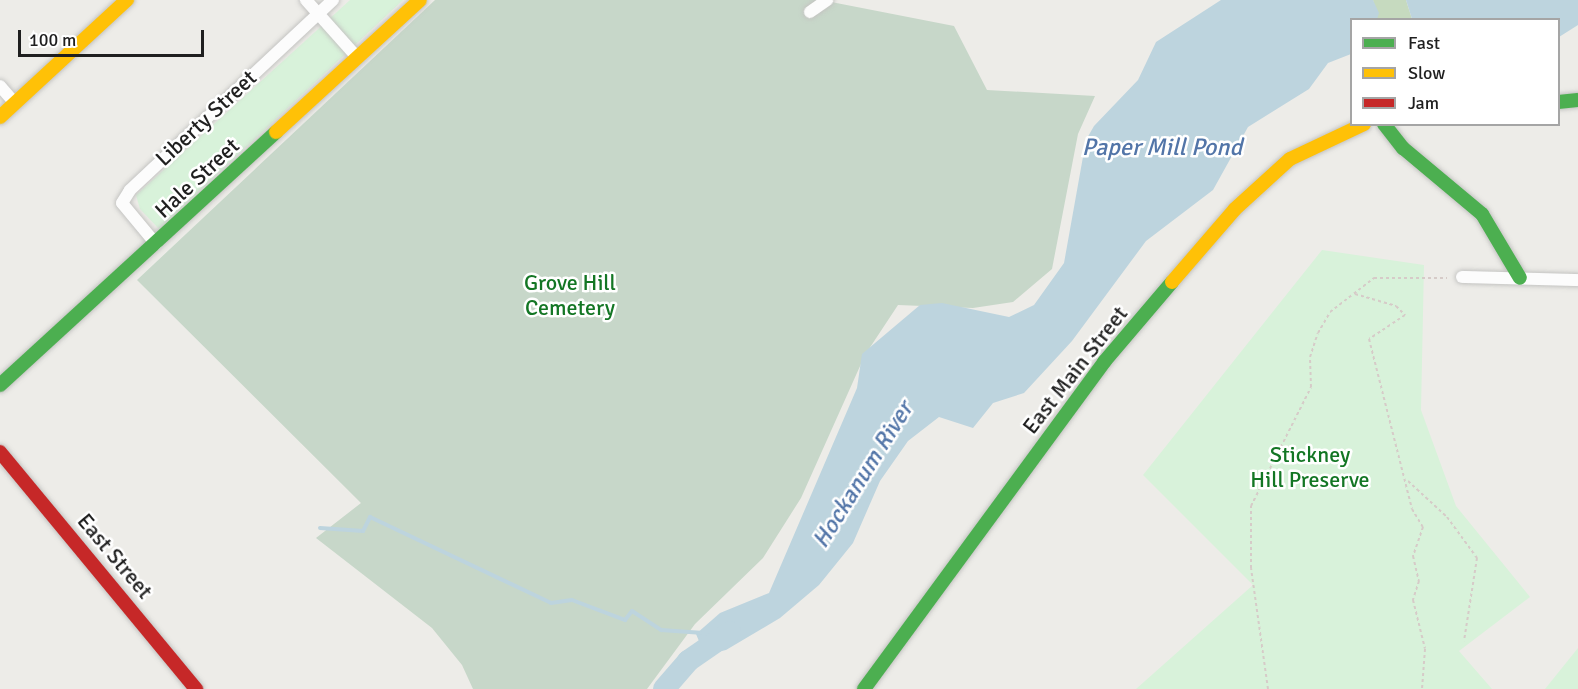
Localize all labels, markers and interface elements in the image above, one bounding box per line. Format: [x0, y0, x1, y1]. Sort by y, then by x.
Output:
scale bar [21, 18, 207, 56]
legend [1350, 18, 1560, 126]
text: 100 m [29, 29, 76, 51]
text: Fast [1408, 32, 1440, 54]
text: Slow [1408, 62, 1445, 84]
street label: Liberty Street [150, 65, 262, 171]
text: Jam [1408, 92, 1439, 114]
street label: Hale Street [149, 132, 245, 224]
water label: Paper Mill Pond [1082, 134, 1242, 162]
park label: Grove Hill Cemetery [524, 269, 616, 320]
street label: East Main Street [1017, 301, 1133, 439]
water label: Hockanum River [807, 397, 919, 553]
park label: Stickney Hill Preserve [1250, 441, 1370, 493]
street label: East Street [72, 508, 158, 604]

